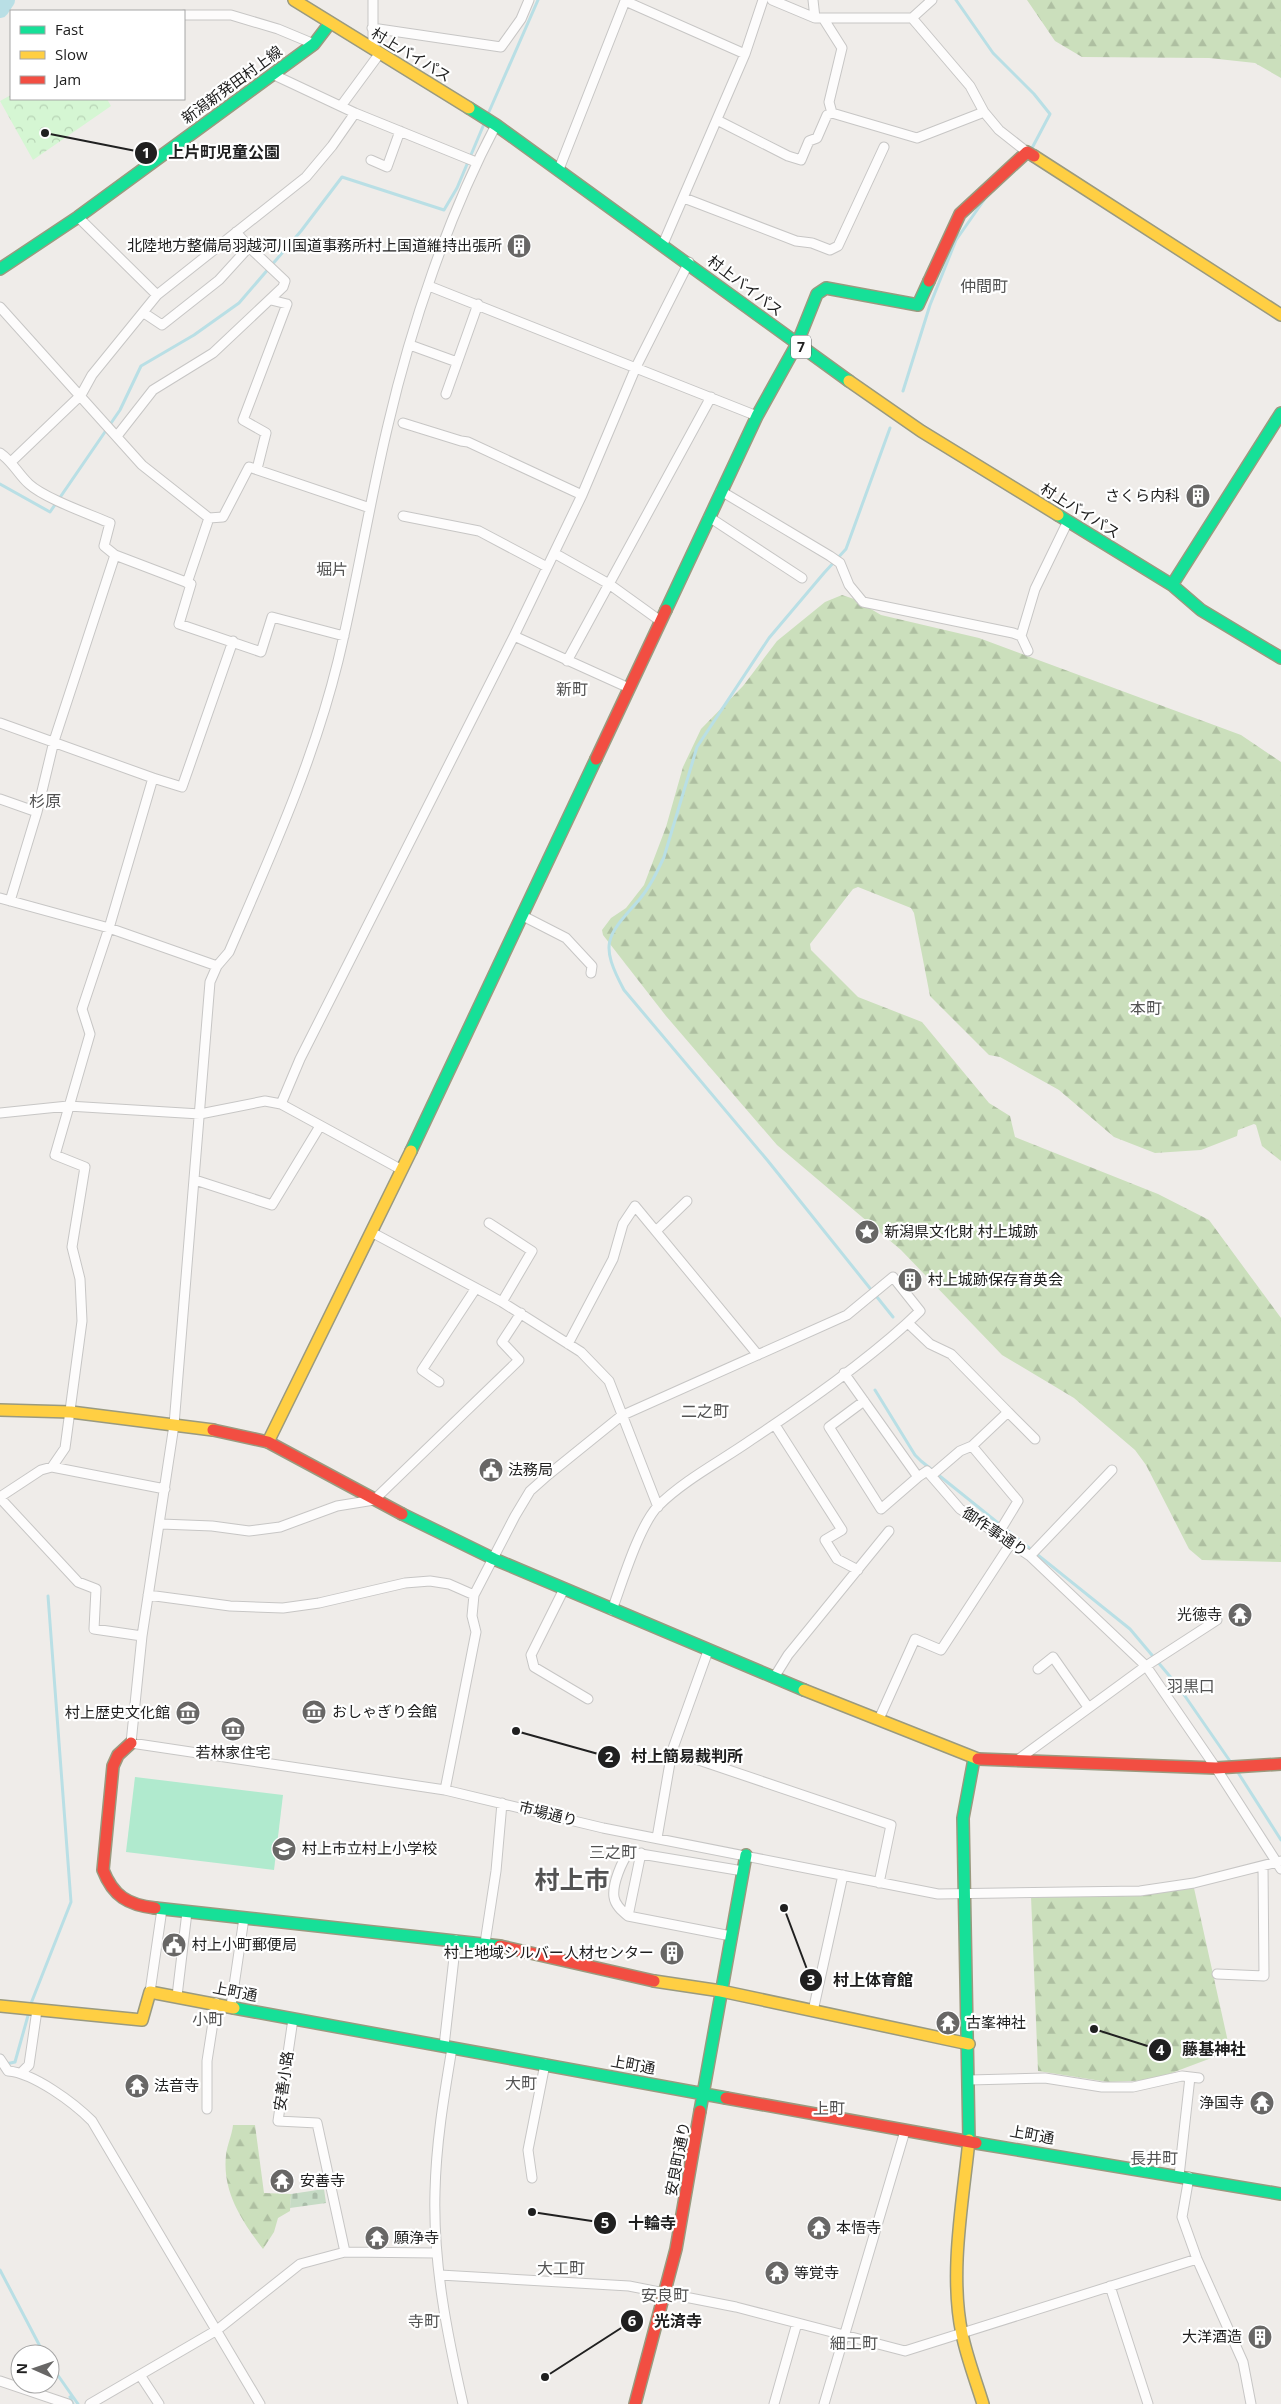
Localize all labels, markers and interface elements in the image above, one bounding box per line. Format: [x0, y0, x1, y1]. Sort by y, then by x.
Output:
legend [10, 10, 185, 100]
text: Fast [55, 19, 84, 39]
street label: 村上バイパス [368, 22, 455, 86]
street label: 新潟新発田村上線 [177, 41, 286, 128]
text: Slow [55, 44, 88, 64]
text: Jam [53, 69, 81, 89]
callout: 上片町児童公園 [133, 137, 290, 168]
text: 上片町児童公園 [168, 141, 280, 163]
text: 1 [142, 142, 150, 162]
building icon: 北陸地方整備局羽越河川国道事務所村上国道維持出張所 [506, 233, 532, 259]
place label: 北陸地方整備局羽越河川国道事務所村上国道維持出張所 [127, 235, 502, 255]
street label: 村上バイパス [704, 250, 787, 320]
district label: 仲間町 [960, 275, 1008, 297]
road number: 7 [791, 336, 811, 358]
street label: 村上バイパス [1037, 478, 1124, 542]
building icon: さくら内科 [1185, 483, 1211, 509]
place label: さくら内科 [1105, 485, 1180, 505]
district label: 堀片 [316, 558, 348, 580]
district label: 新町 [556, 678, 588, 700]
district label: 杉原 [29, 790, 61, 812]
district label: 本町 [1130, 997, 1162, 1019]
place icon: 新潟県文化財 村上城跡 [854, 1219, 880, 1245]
place label: 新潟県文化財 村上城跡 [884, 1221, 1038, 1241]
building icon: 村上城跡保存育英会 [897, 1267, 923, 1293]
place label: 村上城跡保存育英会 [928, 1269, 1063, 1289]
district label: 二之町 [681, 1400, 729, 1422]
public building icon: 法務局 [478, 1457, 504, 1483]
place label: 法務局 [508, 1459, 553, 1479]
street label: 御作事通り [959, 1502, 1032, 1560]
temple icon: 光徳寺 [1227, 1602, 1253, 1628]
place label: 光徳寺 [1177, 1604, 1222, 1624]
district label: 羽黒口 [1167, 1675, 1215, 1697]
museum icon: おしゃぎり会館 [301, 1699, 327, 1725]
museum icon: 村上歴史文化館 [175, 1700, 201, 1726]
place label: おしゃぎり会館 [332, 1701, 437, 1721]
place label: 村上歴史文化館 [65, 1702, 170, 1722]
museum icon: 若林家住宅 [220, 1716, 246, 1742]
callout: 村上簡易裁判所 [596, 1741, 753, 1772]
place label: 若林家住宅 [195, 1742, 271, 1762]
text: 村上簡易裁判所 [631, 1745, 743, 1767]
text: 2 [605, 1746, 614, 1766]
street label: 市場通り [517, 1796, 580, 1830]
school or university icon: 村上市立村上小学校 [271, 1836, 297, 1862]
place label: 村上市立村上小学校 [302, 1838, 437, 1858]
district label: 三之町 [589, 1841, 637, 1863]
district label: 村上市 [534, 1862, 610, 1896]
public building icon: 村上小町郵便局 [161, 1932, 187, 1958]
place label: 村上小町郵便局 [192, 1934, 297, 1954]
building icon: 村上地域シルバー人材センター [659, 1940, 685, 1966]
place label: 村上地域シルバー人材センター [444, 1942, 654, 1962]
callout: 村上体育館 [798, 1964, 923, 1995]
text: 3 [807, 1969, 815, 1989]
text: 村上体育館 [833, 1969, 913, 1991]
street label: 上町通 [211, 1977, 259, 2005]
district label: 小町 [192, 2008, 224, 2030]
temple icon: 古峯神社 [935, 2010, 961, 2036]
place label: 古峯神社 [966, 2012, 1026, 2032]
callout: 藤基神社 [1147, 2034, 1256, 2065]
text: 藤基神社 [1182, 2038, 1246, 2060]
text: 4 [1156, 2039, 1165, 2059]
street label: 安善小路 [269, 2050, 297, 2112]
street label: 上町通 [609, 2050, 657, 2078]
district label: 大町 [505, 2072, 537, 2094]
temple icon: 法音寺 [124, 2073, 150, 2099]
place label: 法音寺 [154, 2075, 199, 2095]
temple icon: 浄国寺 [1249, 2090, 1275, 2116]
place label: 浄国寺 [1199, 2092, 1244, 2112]
district label: 上町 [813, 2097, 845, 2119]
street label: 安良町通り [660, 2120, 694, 2198]
street label: 上町通 [1008, 2120, 1056, 2148]
district label: 長井町 [1130, 2147, 1178, 2169]
temple icon: 安善寺 [269, 2168, 295, 2194]
place label: 安善寺 [300, 2170, 345, 2190]
callout: 十輪寺 [593, 2208, 686, 2239]
text: 5 [601, 2212, 609, 2232]
text: 十輪寺 [628, 2212, 676, 2234]
temple icon: 本悟寺 [806, 2215, 832, 2241]
place label: 本悟寺 [836, 2217, 881, 2237]
temple icon: 願浄寺 [364, 2225, 390, 2251]
place label: 願浄寺 [394, 2227, 439, 2247]
district label: 大工町 [537, 2257, 585, 2279]
temple icon: 等覚寺 [764, 2260, 790, 2286]
place label: 等覚寺 [794, 2262, 839, 2282]
district label: 安良町 [641, 2284, 689, 2306]
callout: 光済寺 [619, 2306, 712, 2337]
district label: 寺町 [408, 2310, 440, 2332]
text: 6 [628, 2310, 637, 2330]
text: 光済寺 [654, 2310, 702, 2332]
building icon: 大洋酒造 [1247, 2324, 1273, 2350]
place label: 大洋酒造 [1182, 2326, 1242, 2346]
district label: 細工町 [830, 2332, 878, 2354]
north arrow [10, 2344, 60, 2394]
text: N [12, 2363, 31, 2375]

